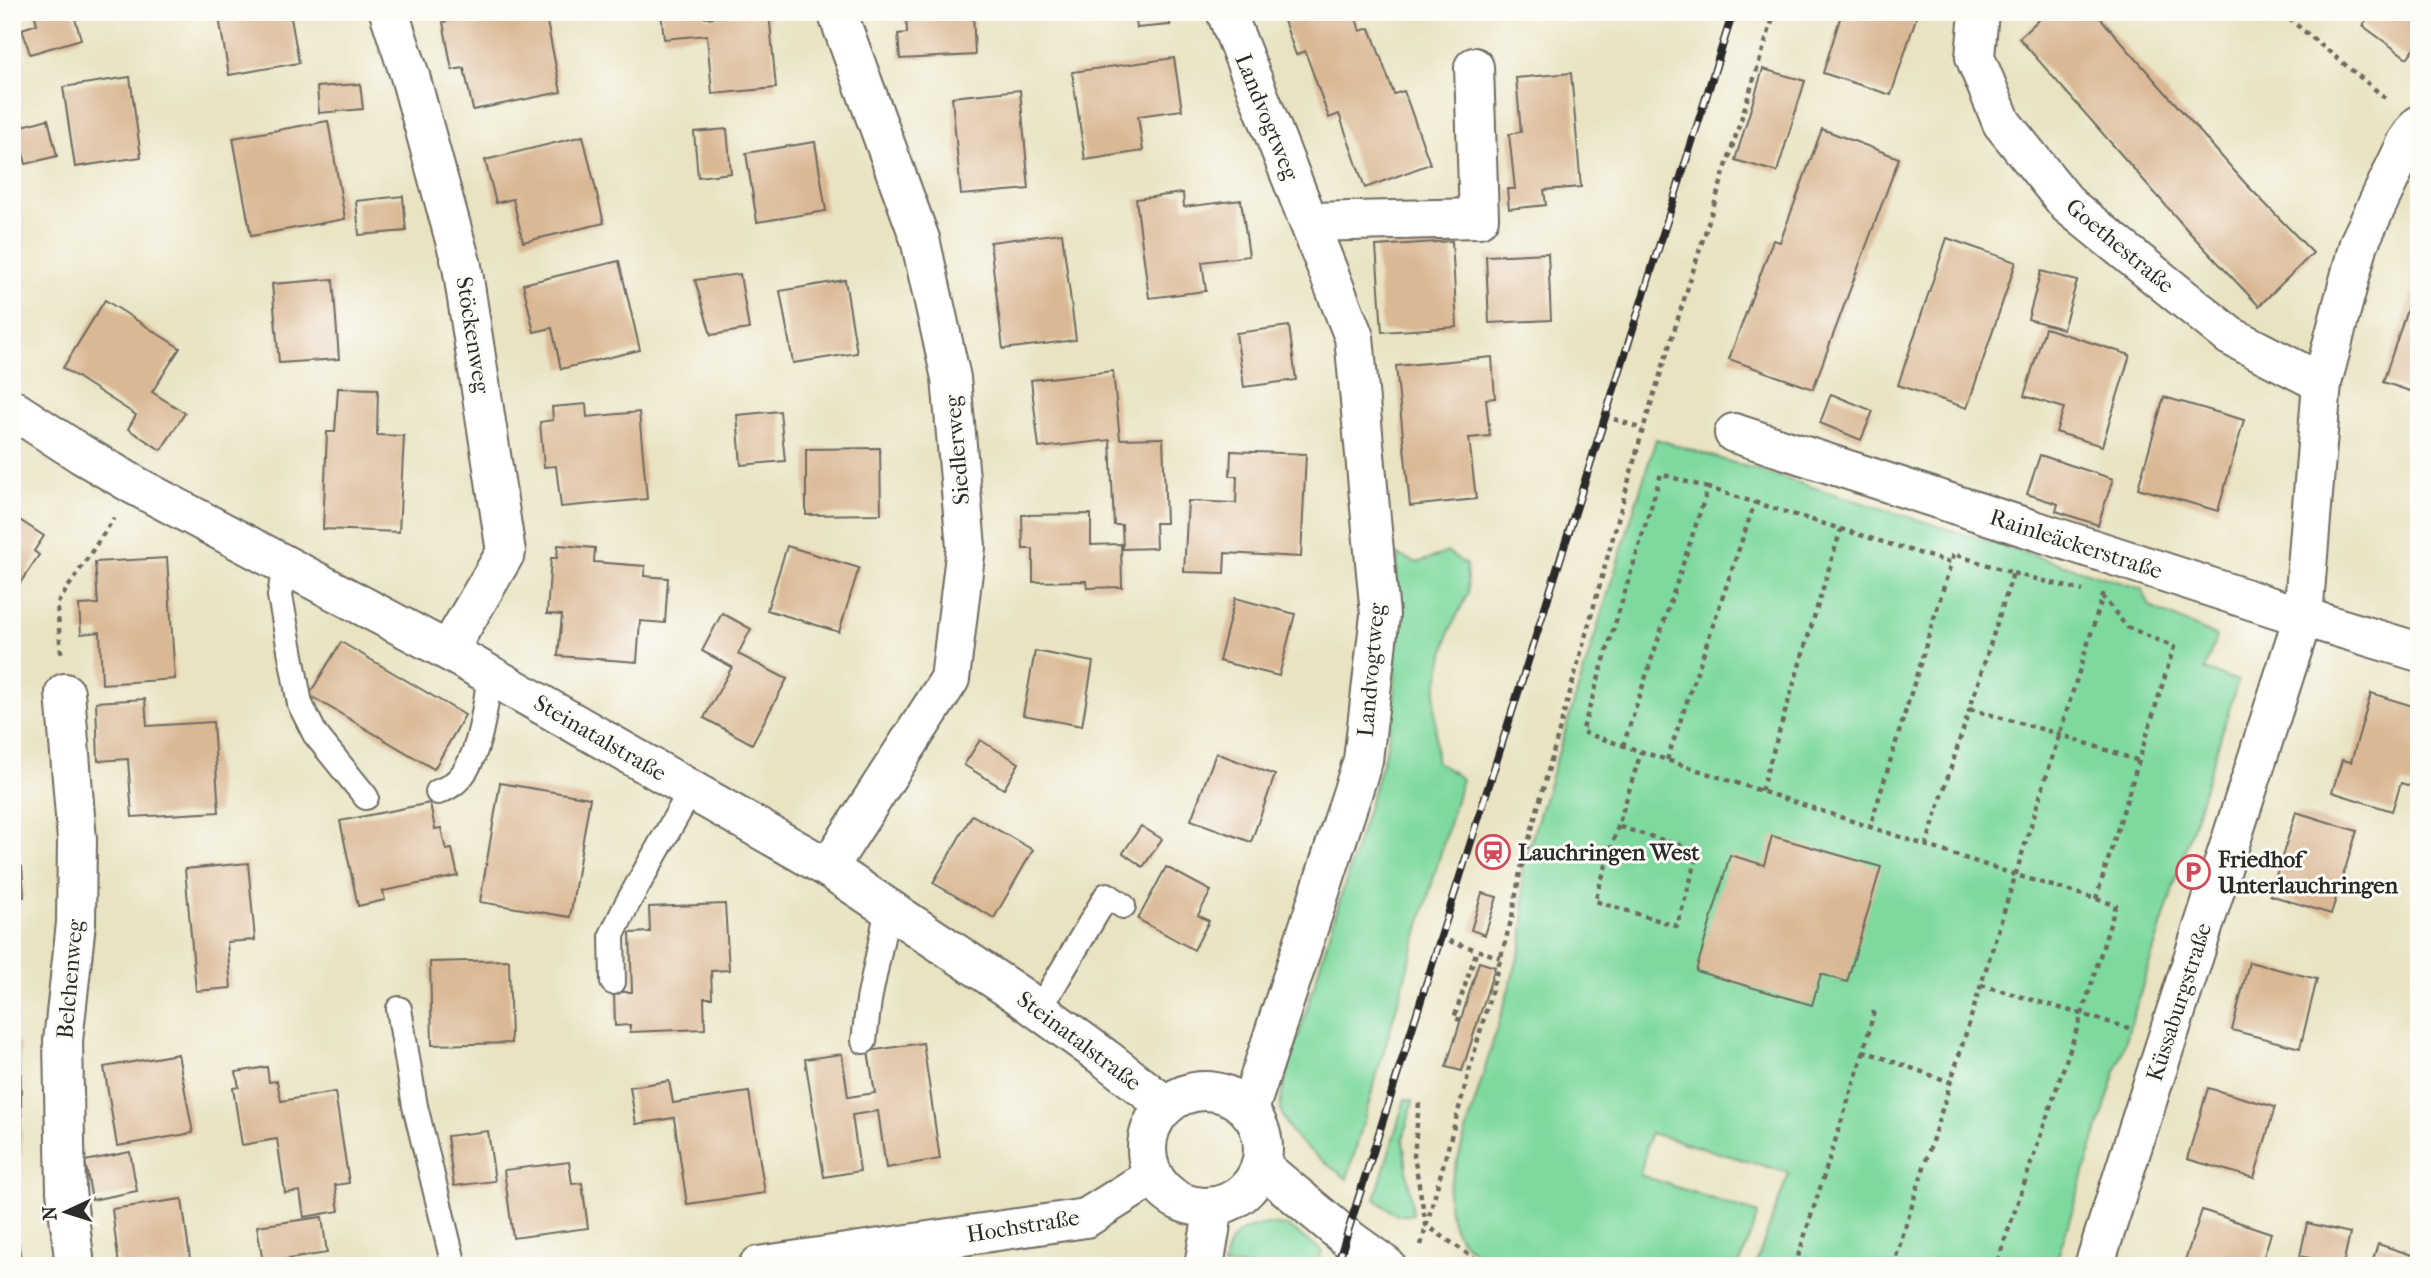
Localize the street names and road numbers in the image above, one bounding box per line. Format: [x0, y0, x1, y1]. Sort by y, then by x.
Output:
street label: Landvogtweg [1229, 50, 1305, 185]
street label: Goethestraße [2060, 193, 2180, 299]
street label: Stöckenweg [450, 275, 496, 396]
street label: Siedlerweg [939, 393, 975, 506]
street label: Rainleäckerstraße [1986, 503, 2166, 585]
street label: Landvogtweg [1352, 601, 1390, 738]
street label: Steinatalstraße [529, 689, 671, 787]
street label: Belchenweg [51, 917, 89, 1040]
street label: Küssaburgstraße [2141, 919, 2217, 1085]
street label: Steinatalstraße [1012, 986, 1146, 1096]
street label: Hochstraße [965, 1204, 1081, 1248]

